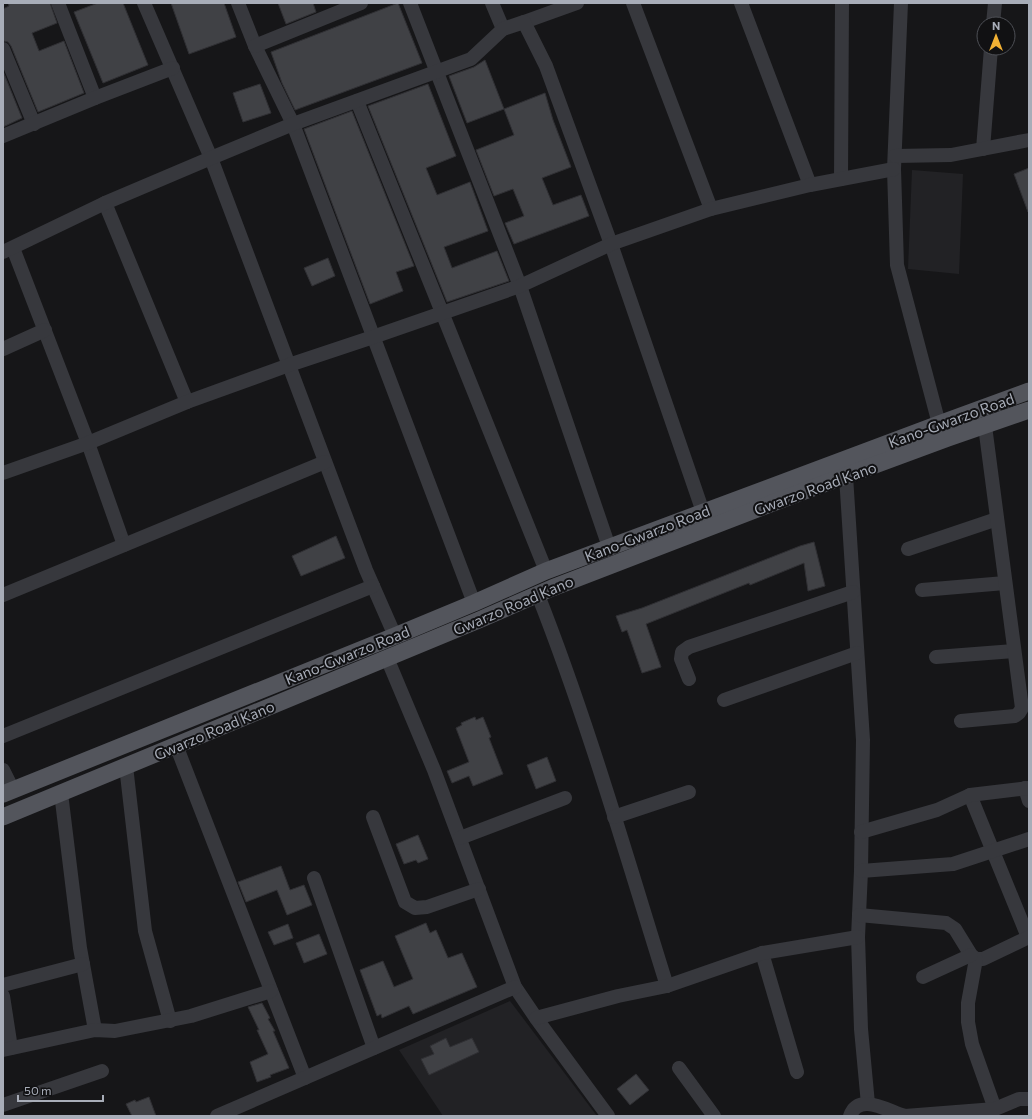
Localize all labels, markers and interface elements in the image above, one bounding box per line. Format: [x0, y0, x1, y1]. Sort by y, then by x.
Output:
north arrow [976, 16, 1016, 56]
text: N [992, 19, 1000, 32]
street label: Kano-Gwarzo Road [886, 389, 1016, 451]
street label: Gwarzo Road Kano [751, 457, 879, 519]
street label: Kano-Gwarzo Road [582, 501, 712, 565]
street label: Gwarzo Road Kano [450, 572, 576, 638]
street label: Kano-Gwarzo Road [282, 622, 412, 688]
street label: Gwarzo Road Kano [151, 697, 277, 763]
scale bar [18, 1077, 103, 1103]
text: 50 m [24, 1083, 52, 1097]

